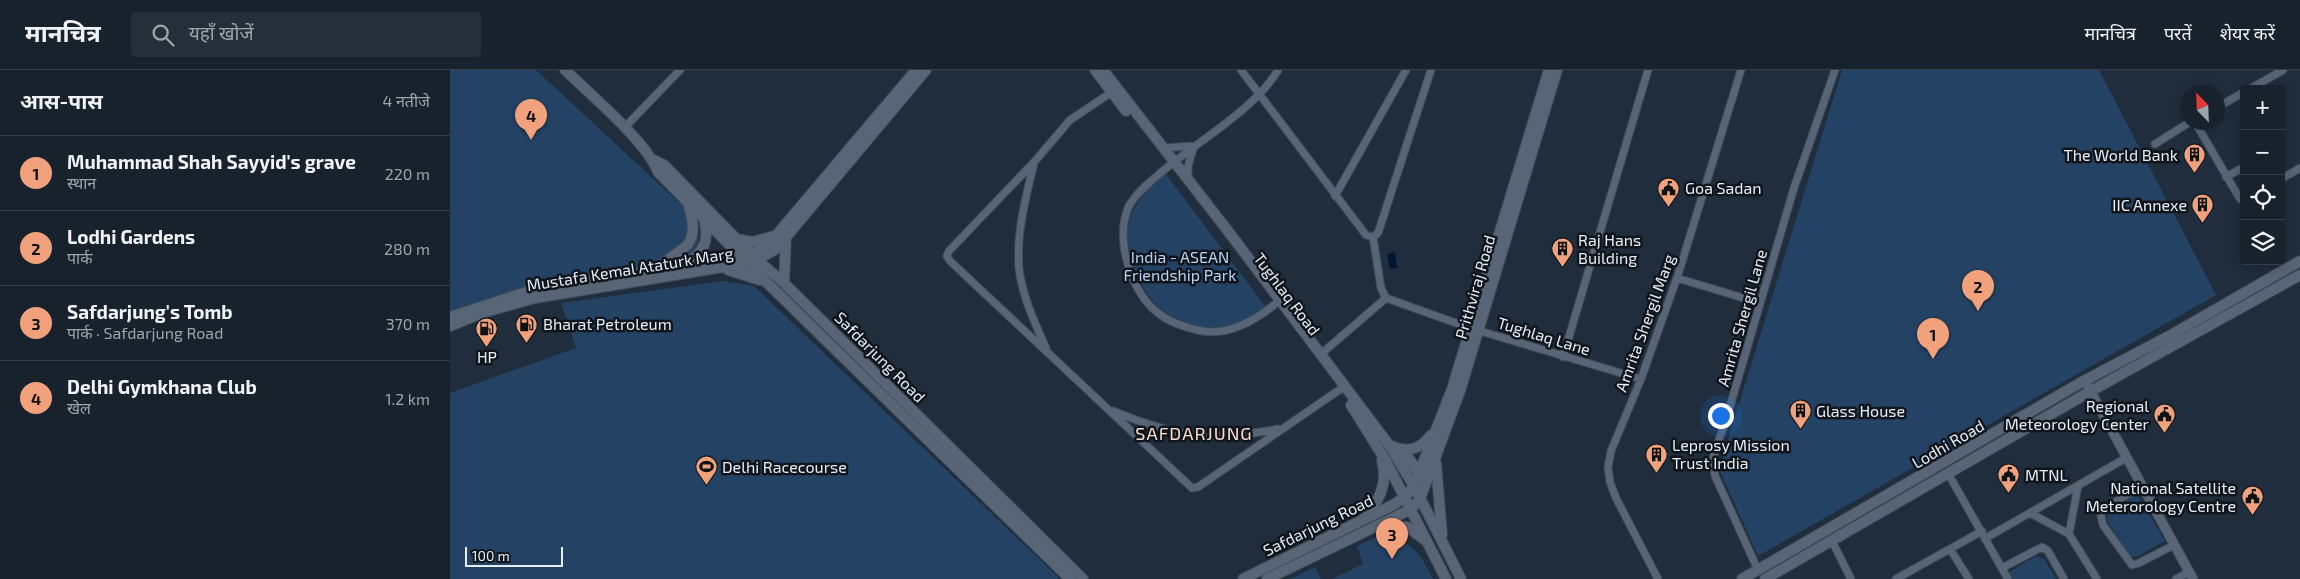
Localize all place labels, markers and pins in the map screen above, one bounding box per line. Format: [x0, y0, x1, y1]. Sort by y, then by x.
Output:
pin: 4 [515, 99, 547, 140]
building icon: The World Bank [2182, 143, 2206, 174]
place label: The World Bank [2063, 145, 2178, 164]
public building icon: Goa Sadan [1657, 176, 1681, 207]
place label: Goa Sadan [1685, 178, 1762, 197]
building icon: IIC Annexe [2191, 193, 2215, 224]
place label: IIC Annexe [2112, 195, 2187, 214]
place label: Raj Hans Building [1578, 230, 1641, 267]
building icon: Raj Hans Building [1550, 237, 1574, 268]
pin: 2 [1962, 270, 1994, 311]
fuel station icon: Bharat Petroleum [515, 312, 539, 343]
place label: Bharat Petroleum [543, 314, 672, 333]
fuel station icon: HP [475, 316, 499, 347]
pin: 1 [1917, 318, 1949, 359]
place label: HP [477, 347, 497, 366]
place label: Regional Meteorology Center [2005, 396, 2150, 433]
building icon: Glass House [1788, 399, 1812, 430]
place label: Glass House [1816, 401, 1905, 420]
public building icon: Regional Meteorology Center [2153, 403, 2177, 434]
place label: Leprosy Mission Trust India [1672, 435, 1790, 472]
building icon: Leprosy Mission Trust India [1644, 442, 1668, 473]
sports icon: Delhi Racecourse [694, 455, 718, 486]
place label: Delhi Racecourse [722, 457, 847, 476]
public building icon: MTNL [1997, 463, 2021, 494]
place label: MTNL [2025, 465, 2068, 484]
place label: National Satellite Meterorology Centre [2086, 478, 2236, 515]
public building icon: National Satellite Meterorology Centre [2240, 485, 2264, 516]
pin: 3 [1376, 518, 1408, 559]

